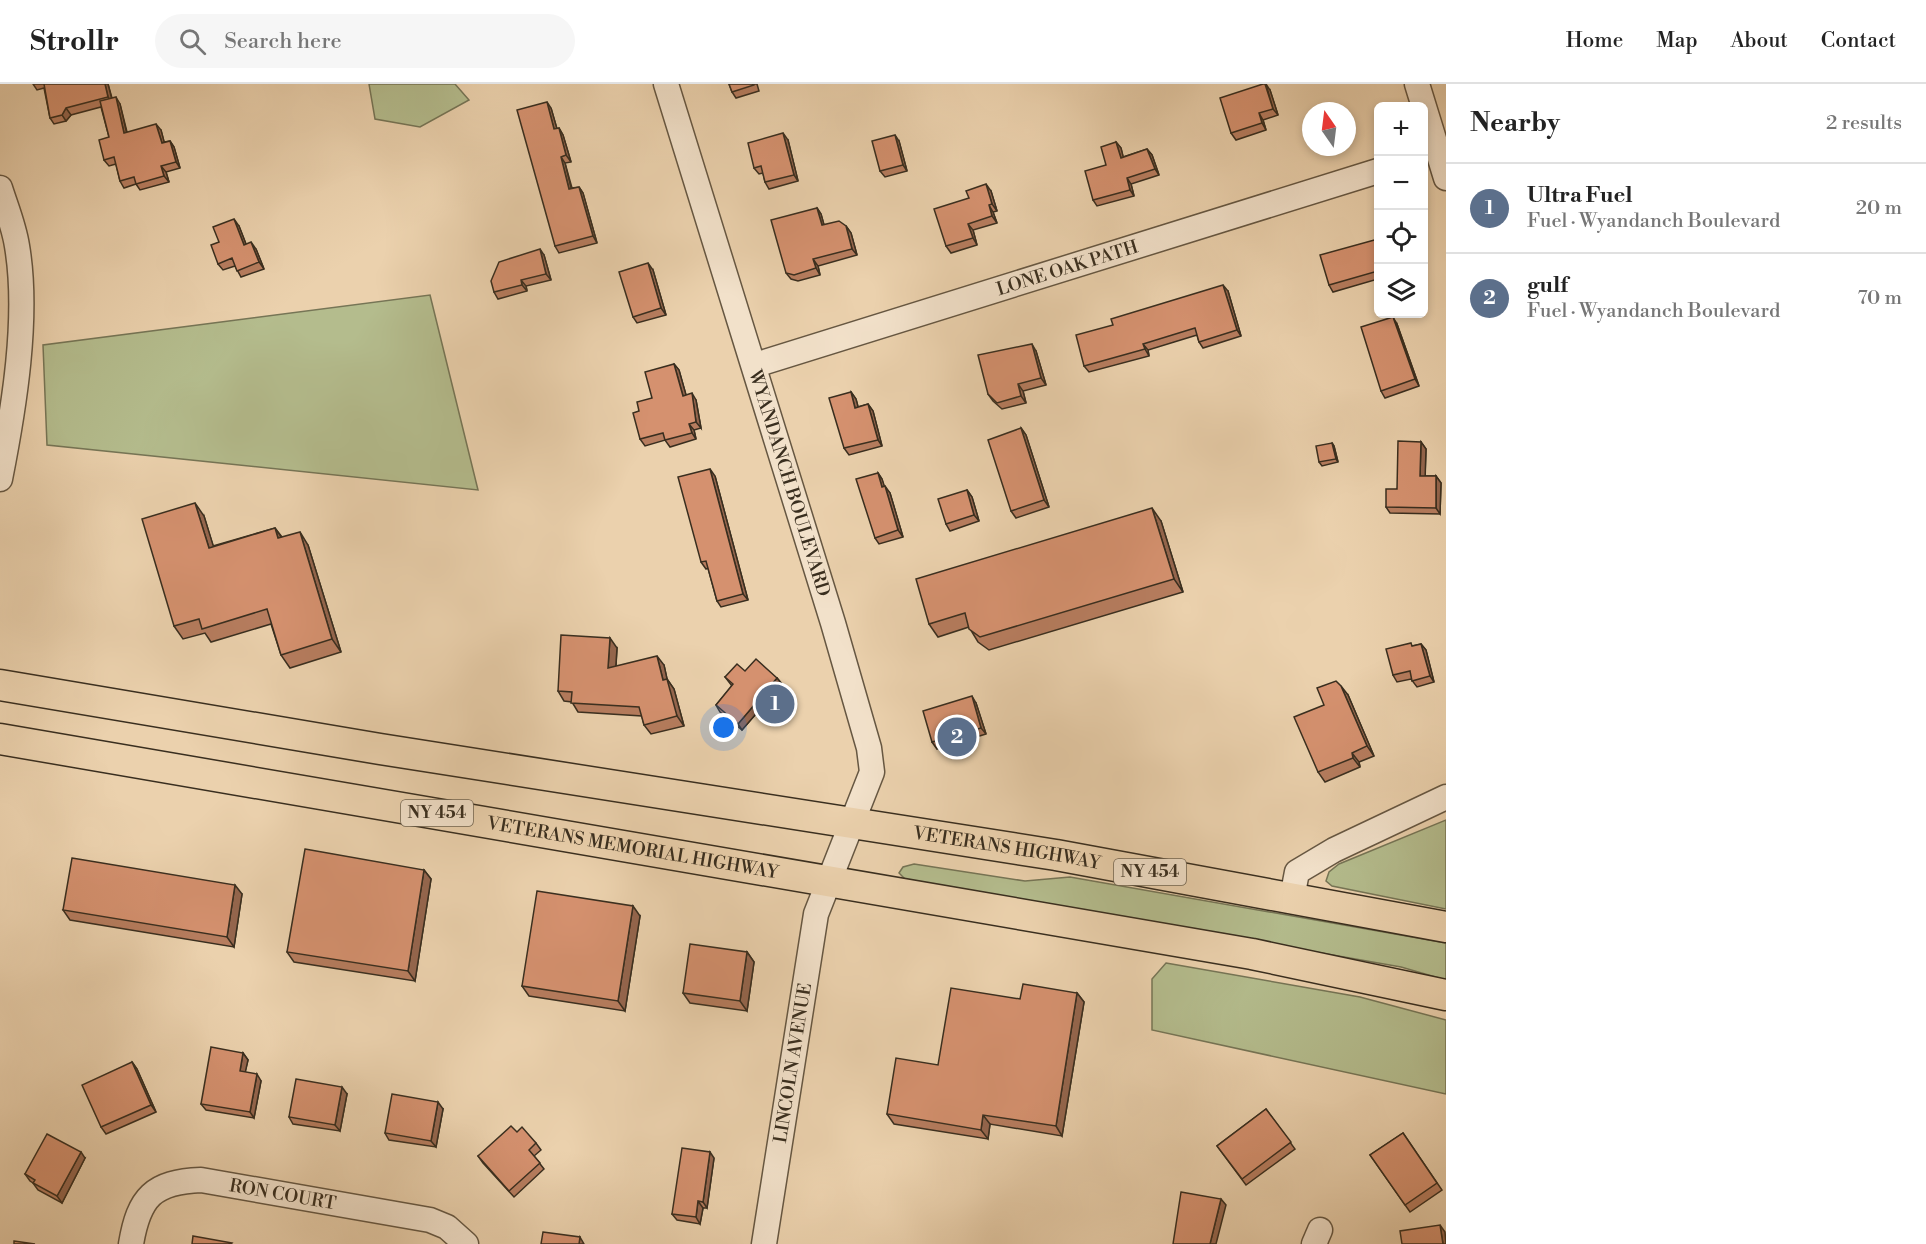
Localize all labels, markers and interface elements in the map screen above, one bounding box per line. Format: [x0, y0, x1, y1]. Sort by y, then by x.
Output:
search box [155, 14, 575, 68]
text: Strollr [30, 24, 119, 59]
icon: search [176, 25, 209, 58]
text: Search here [224, 28, 342, 55]
text: Home [1566, 28, 1623, 54]
text: Map [1656, 28, 1698, 54]
text: About [1731, 28, 1788, 54]
text: Contact [1821, 28, 1896, 54]
north arrow [1302, 102, 1356, 156]
map controls [1374, 102, 1428, 318]
button: + [1374, 102, 1428, 156]
text: Nearby [1470, 107, 1560, 139]
text: 2 results [1826, 111, 1902, 136]
button: − [1374, 156, 1428, 210]
text: Ultra Fuel [1527, 182, 1633, 209]
text: 1 [1485, 196, 1494, 221]
text: 20 m [1856, 196, 1902, 221]
text: Fuel · Wyandanch Boulevard [1527, 209, 1780, 234]
button: locate [1374, 210, 1428, 264]
street label: LONE OAK PATH [994, 235, 1141, 301]
button: layers [1374, 264, 1428, 318]
text: gulf [1527, 272, 1568, 299]
text: 2 [1483, 286, 1496, 311]
text: 70 m [1858, 286, 1902, 311]
text: Fuel · Wyandanch Boulevard [1527, 299, 1780, 324]
street label: WYANDANCH BOULEVARD [744, 366, 836, 599]
pin: 1 [756, 682, 794, 726]
your location [709, 713, 738, 742]
pin: 2 [938, 714, 976, 760]
road number: NY 454 [401, 800, 473, 826]
street label: VETERANS MEMORIAL HIGHWAY [484, 811, 781, 884]
street label: VETERANS HIGHWAY [911, 821, 1104, 875]
road number: NY 454 [1114, 859, 1186, 885]
street label: LINCOLN AVENUE [769, 981, 817, 1145]
street label: RON COURT [228, 1174, 338, 1215]

